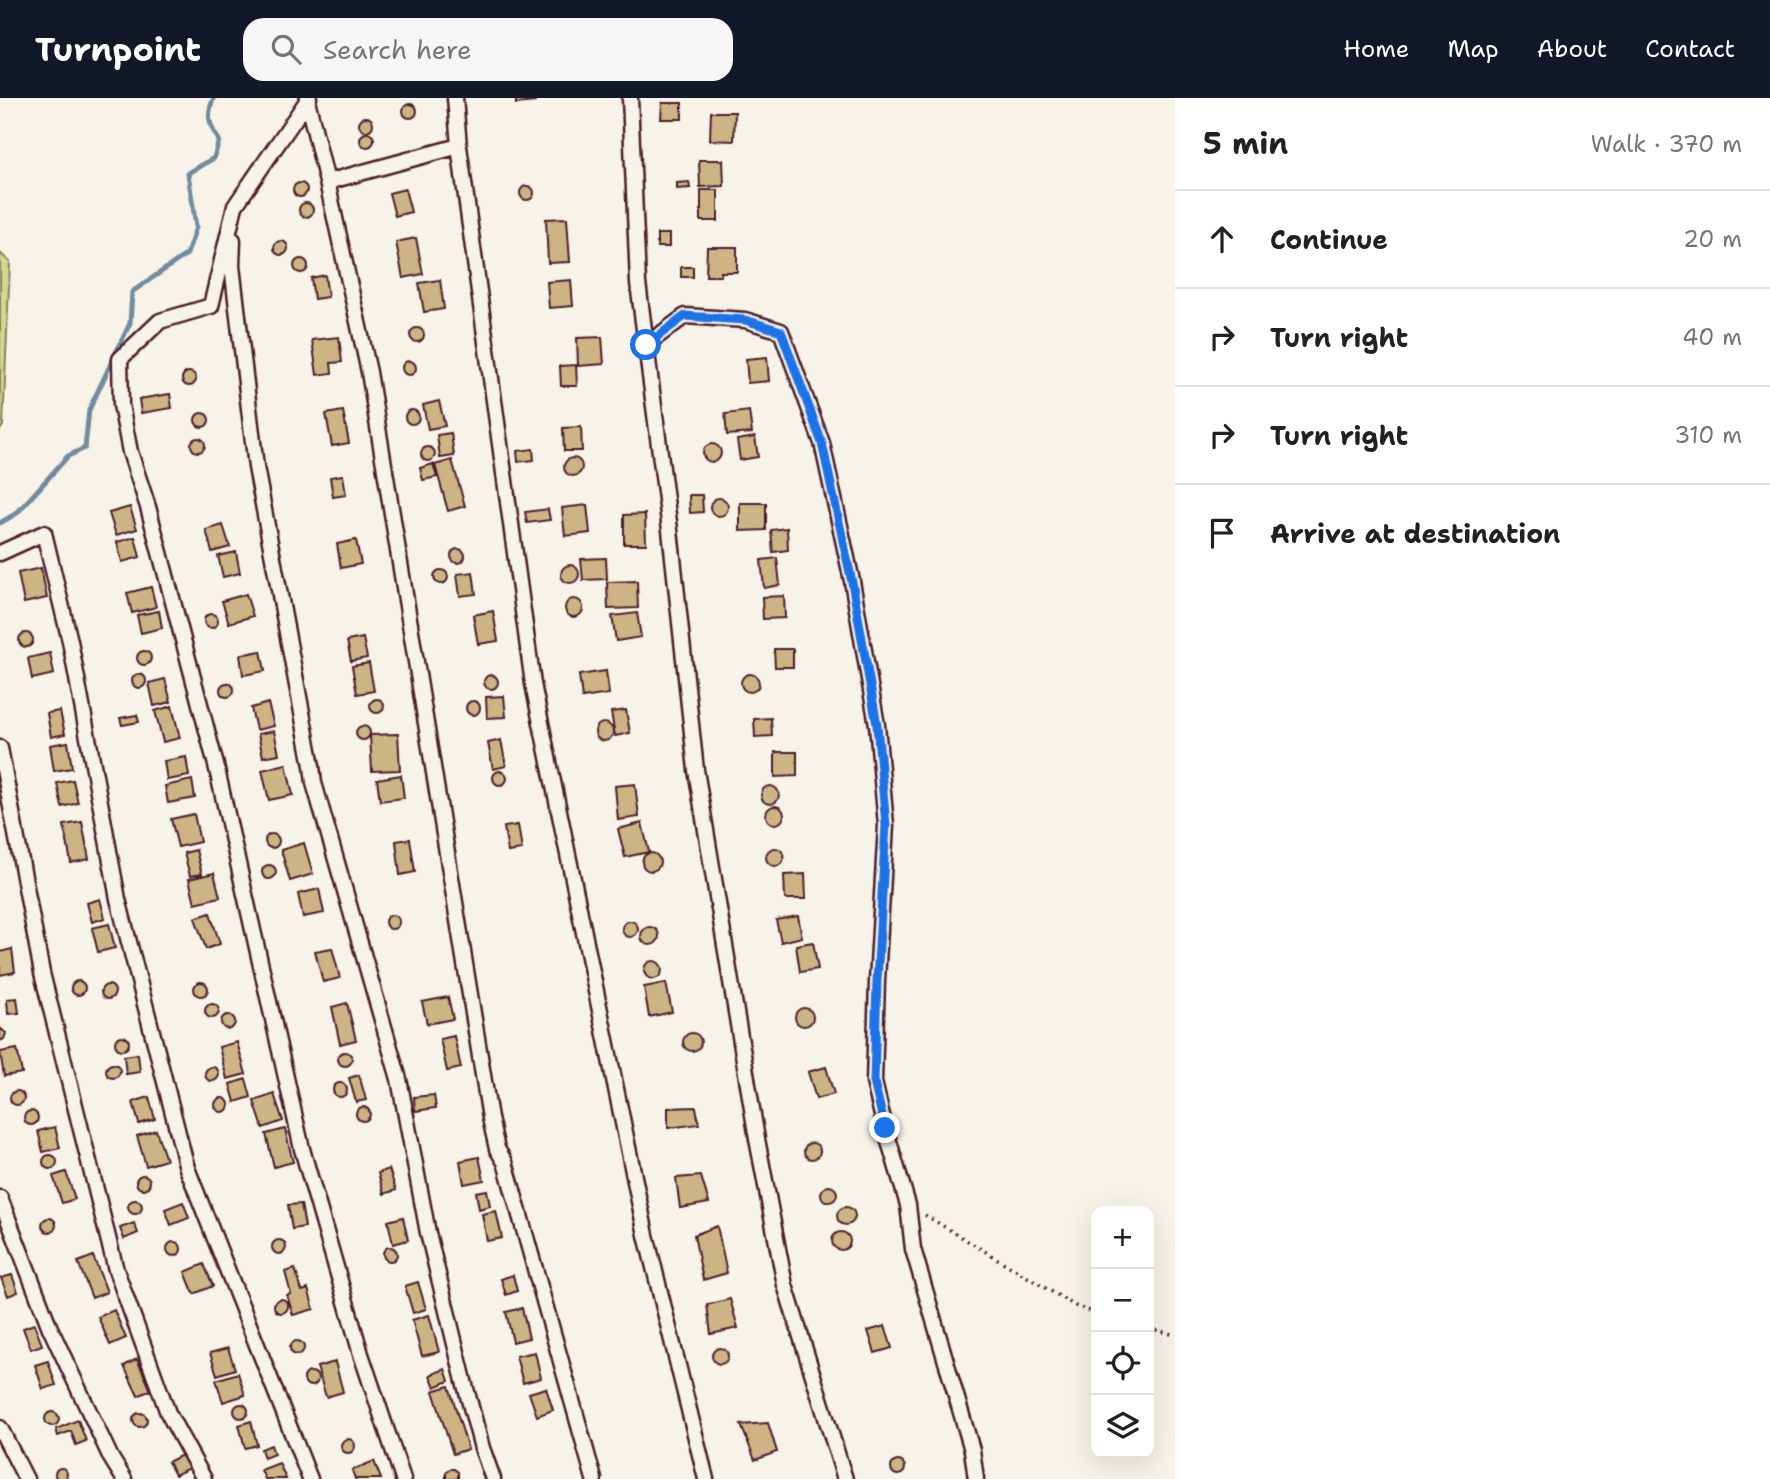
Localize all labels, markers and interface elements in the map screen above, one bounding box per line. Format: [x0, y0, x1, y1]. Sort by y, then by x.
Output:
search box [243, 18, 733, 81]
text: Turnpoint [35, 27, 201, 72]
icon: search [267, 30, 305, 68]
text: Search here [323, 32, 472, 67]
text: Home [1343, 33, 1409, 65]
text: Map [1447, 33, 1499, 65]
text: About [1537, 33, 1607, 65]
text: Contact [1645, 33, 1735, 65]
text: 5 min [1203, 123, 1288, 164]
text: Walk · 370 m [1591, 129, 1742, 159]
icon: ahead [1203, 220, 1241, 258]
text: Continue [1270, 222, 1388, 257]
text: 20 m [1683, 224, 1742, 254]
icon: right [1203, 318, 1241, 356]
text: Turn right [1270, 320, 1408, 355]
text: 40 m [1682, 322, 1742, 352]
route start [630, 329, 661, 360]
icon: right [1203, 416, 1241, 454]
text: Turn right [1270, 418, 1408, 453]
text: 310 m [1674, 420, 1742, 450]
icon: arrive [1203, 514, 1241, 552]
text: Arrive at destination [1270, 516, 1560, 551]
route end [869, 1112, 900, 1143]
map controls [1091, 1206, 1154, 1458]
button: + [1091, 1206, 1154, 1269]
button: − [1091, 1269, 1154, 1332]
button: locate [1091, 1332, 1154, 1395]
button: layers [1091, 1395, 1154, 1458]

